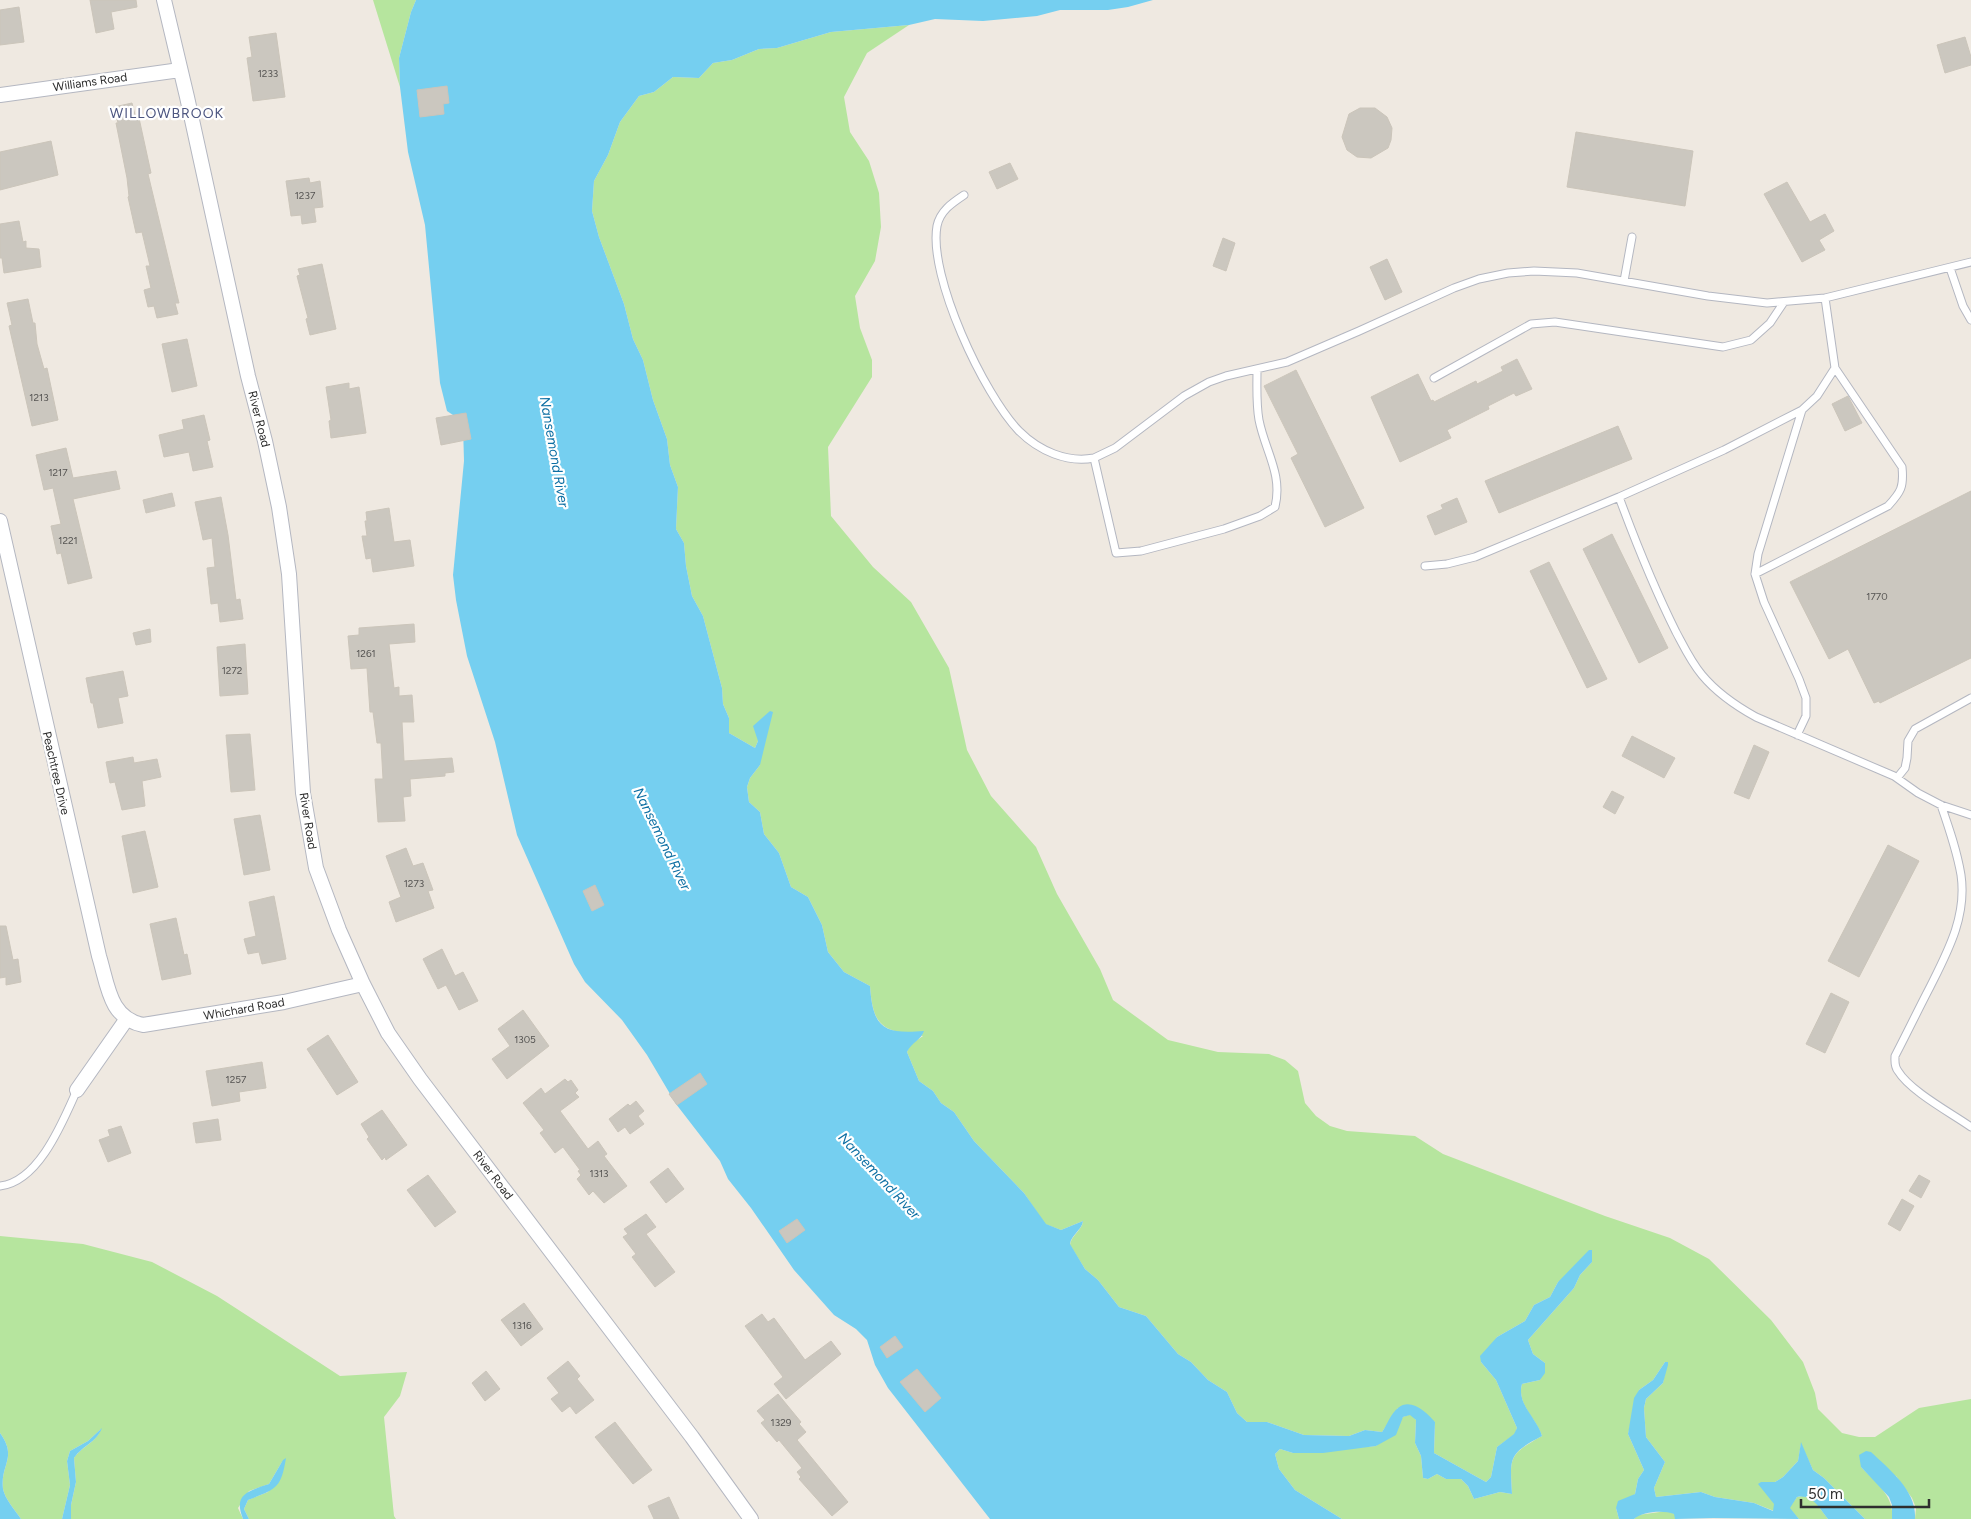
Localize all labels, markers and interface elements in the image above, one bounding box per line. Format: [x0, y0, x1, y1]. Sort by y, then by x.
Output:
house number: 1233 [258, 67, 278, 80]
street label: Williams Road [52, 70, 128, 94]
district label: WILLOWBROOK [110, 105, 224, 122]
house number: 1237 [295, 189, 316, 202]
street label: River Road [245, 389, 273, 449]
house number: 1213 [29, 391, 49, 404]
water label: Nansemond River [536, 395, 572, 510]
house number: 1217 [48, 466, 68, 479]
house number: 1221 [58, 534, 78, 547]
house number: 1770 [1866, 590, 1888, 603]
house number: 1261 [356, 647, 376, 660]
house number: 1272 [222, 664, 242, 677]
street label: Peachtree Drive [40, 730, 72, 816]
water label: Nansemond River [630, 785, 695, 894]
street label: River Road [297, 791, 319, 851]
house number: 1273 [404, 877, 424, 890]
street label: Whichard Road [202, 995, 286, 1023]
house number: 1305 [514, 1033, 536, 1046]
house number: 1257 [226, 1073, 247, 1086]
water label: Nansemond River [835, 1129, 924, 1224]
street label: River Road [470, 1148, 516, 1202]
house number: 1313 [589, 1167, 609, 1180]
house number: 1316 [512, 1319, 532, 1332]
house number: 1329 [771, 1416, 792, 1429]
scale bar [1801, 1476, 1928, 1508]
text: 50 m [1808, 1485, 1843, 1503]

